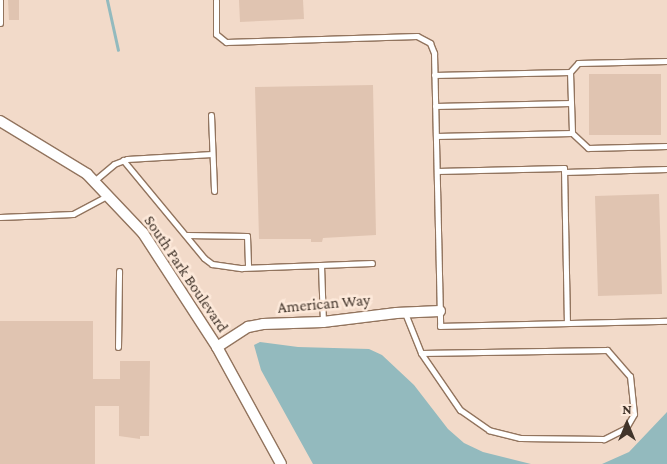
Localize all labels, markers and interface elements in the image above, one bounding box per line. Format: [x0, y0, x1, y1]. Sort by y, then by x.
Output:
street label: South Park Boulevard [140, 212, 232, 336]
street label: American Way [277, 290, 371, 318]
north arrow [602, 399, 652, 449]
text: N [622, 401, 632, 417]

